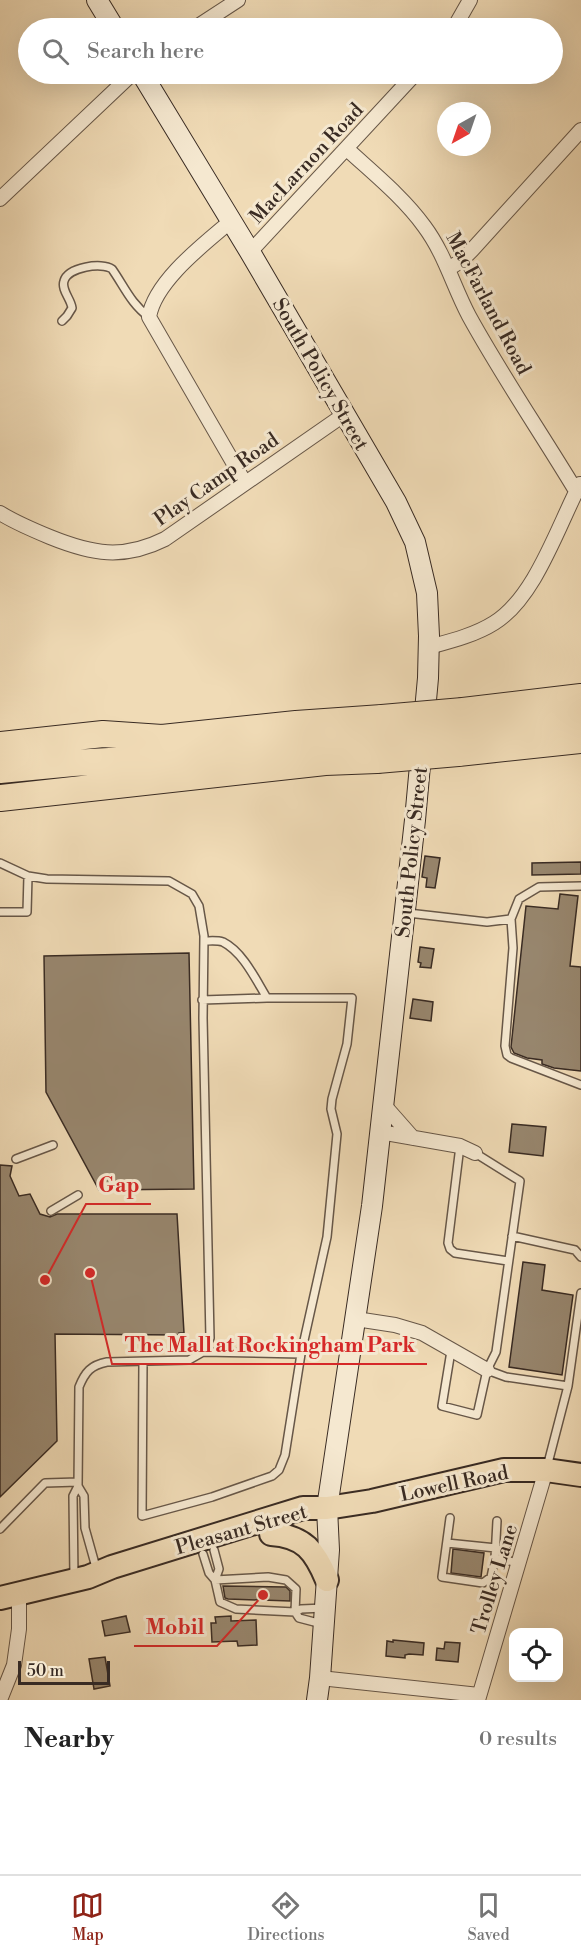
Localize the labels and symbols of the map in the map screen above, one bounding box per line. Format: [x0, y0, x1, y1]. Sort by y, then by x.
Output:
street label: MacLarnon Road [245, 98, 370, 230]
north arrow [437, 102, 491, 156]
street label: MacFarland Road [440, 228, 536, 380]
street label: South Policy Street [266, 294, 373, 455]
street label: Play Camp Road [150, 428, 285, 533]
street label: South Policy Street [391, 765, 434, 939]
callout: Gap [86, 1165, 151, 1204]
text: Gap [98, 1173, 140, 1199]
callout: The Mall at Rockingham Park [112, 1325, 427, 1364]
text: The Mall at Rockingham Park [125, 1333, 416, 1359]
street label: Lowell Road [398, 1461, 511, 1508]
street label: Pleasant Street [173, 1500, 310, 1561]
street label: Trolley Lane [467, 1521, 524, 1638]
callout: Mobil [134, 1607, 217, 1646]
text: Mobil [146, 1615, 204, 1641]
scale bar [18, 1658, 110, 1686]

